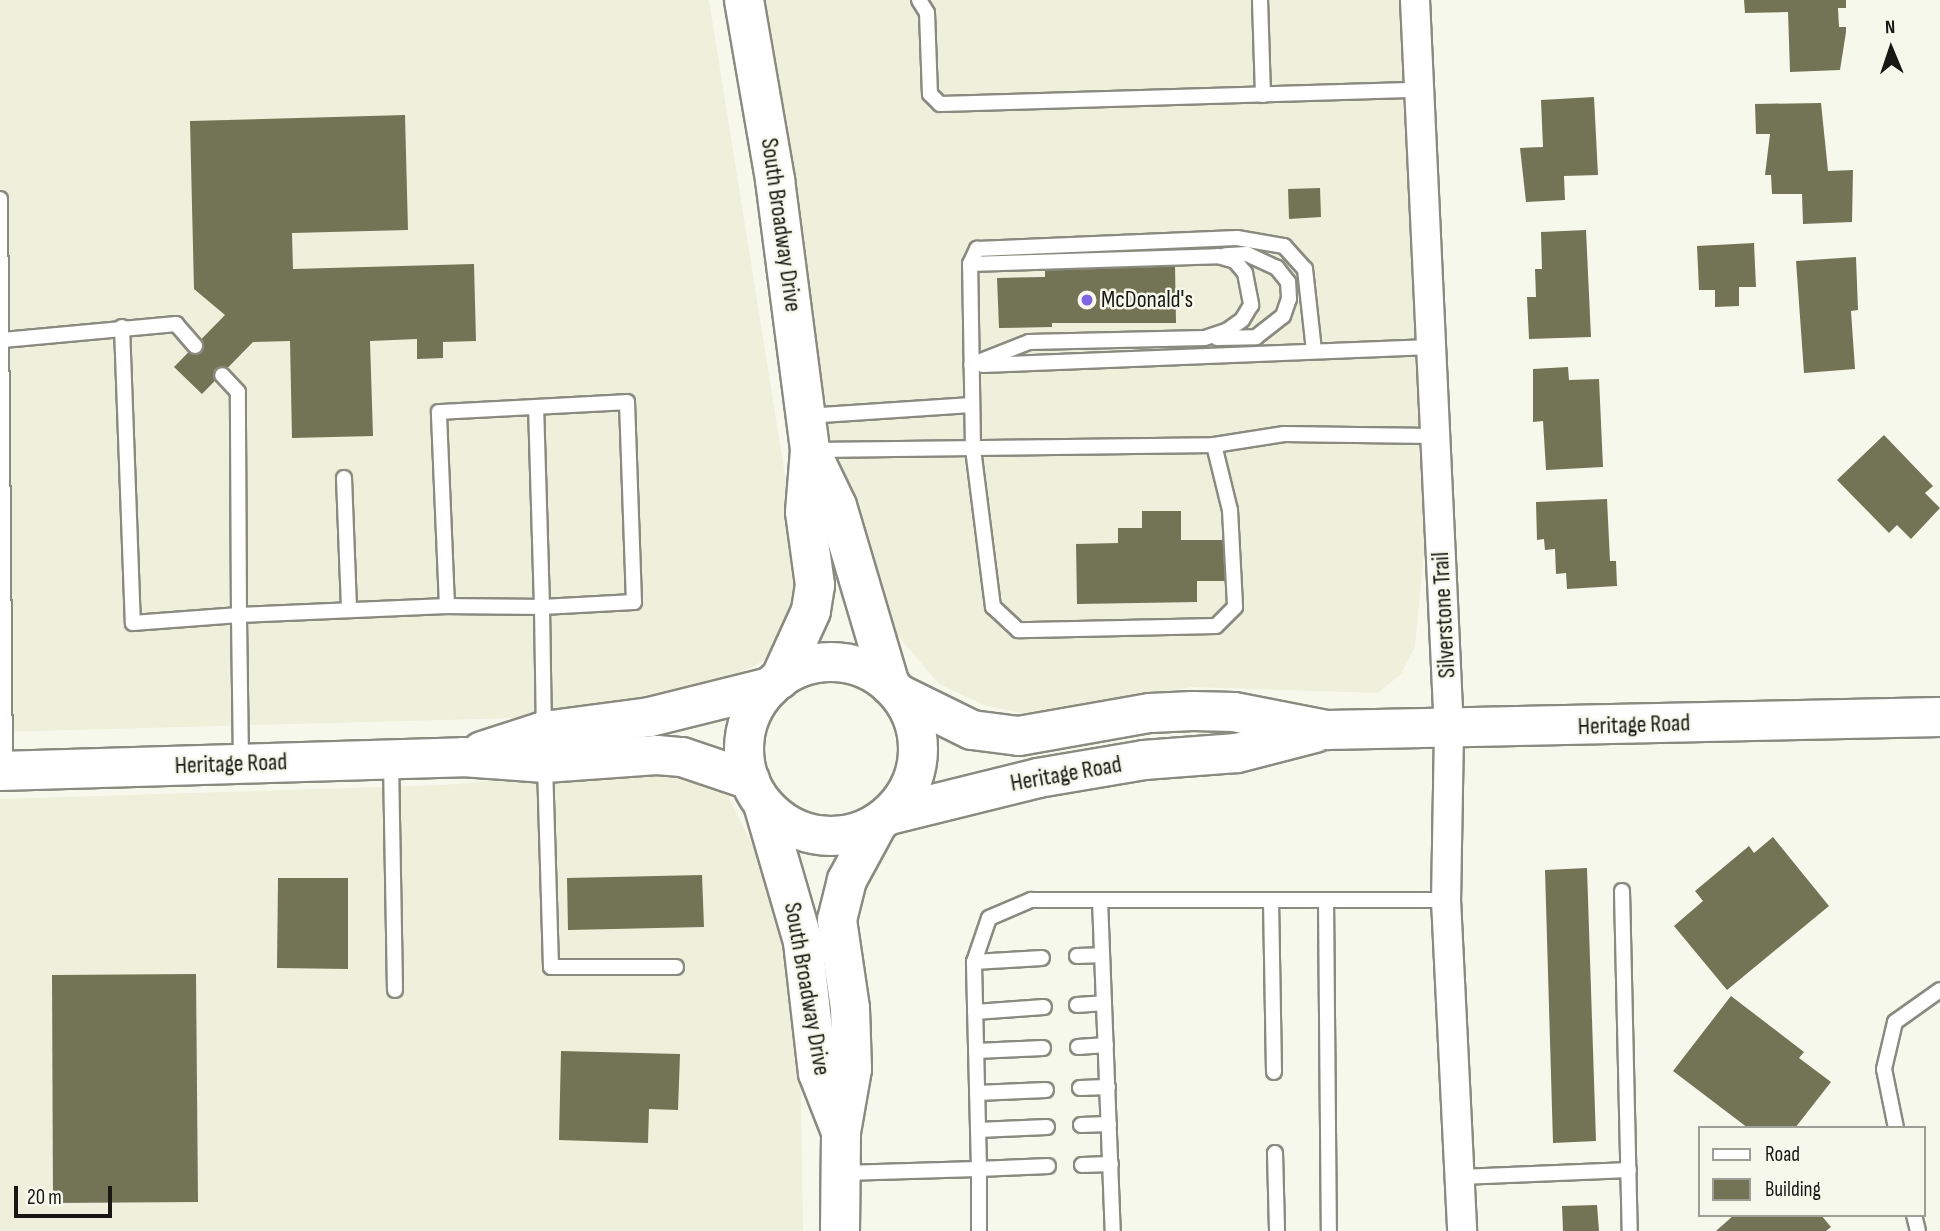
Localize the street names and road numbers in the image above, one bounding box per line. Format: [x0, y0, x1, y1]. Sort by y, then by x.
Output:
street label: South Broadway Drive [755, 136, 807, 314]
street label: Silverstone Trail [1426, 551, 1462, 679]
street label: Heritage Road [1577, 709, 1691, 741]
street label: Heritage Road [174, 748, 288, 780]
street label: Heritage Road [1008, 750, 1124, 798]
street label: South Broadway Drive [778, 900, 836, 1078]

